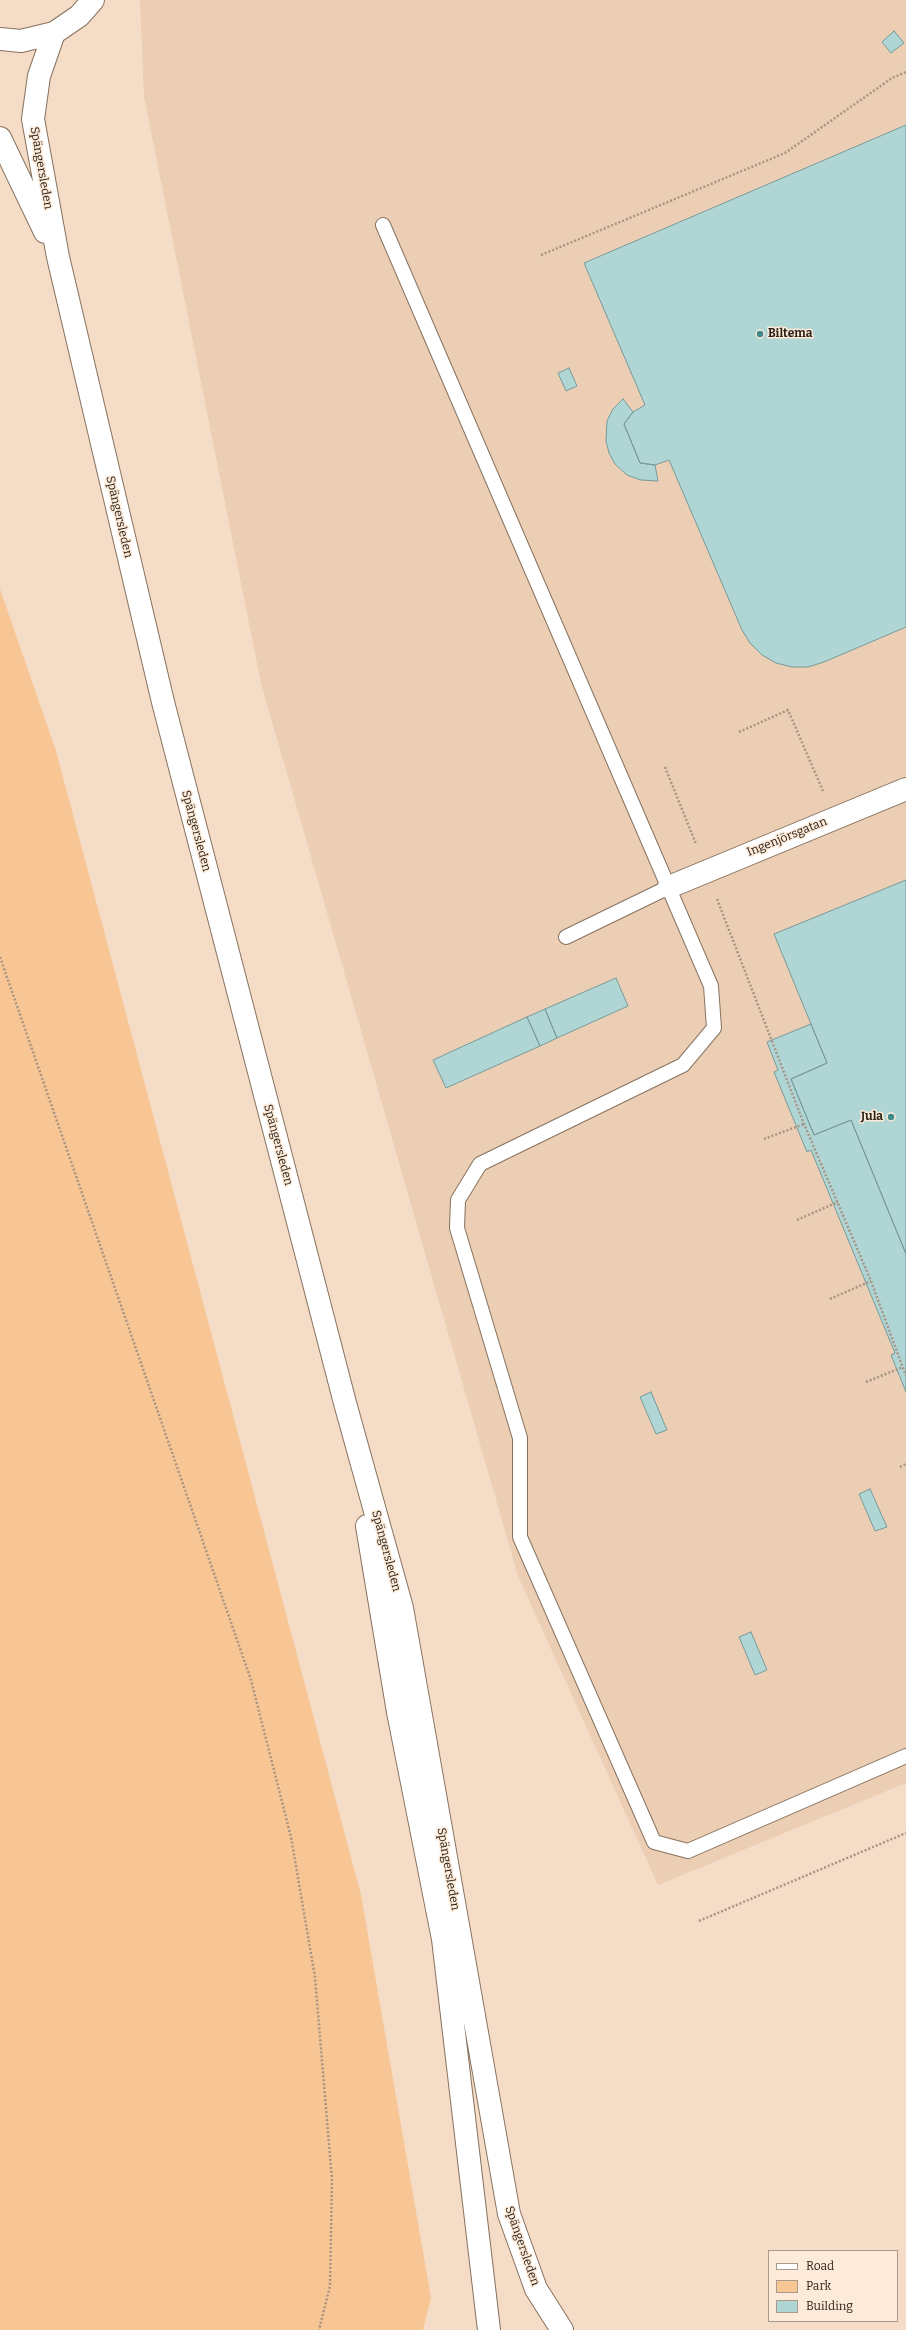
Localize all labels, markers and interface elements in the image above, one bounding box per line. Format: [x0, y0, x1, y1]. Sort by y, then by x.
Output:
street label: Spängersleden [27, 126, 55, 210]
place label: Biltema [768, 327, 812, 341]
marker: Biltema [755, 329, 765, 339]
street label: Spängersleden [103, 475, 135, 559]
street label: Spängersleden [178, 789, 214, 873]
street label: Ingenjörsgatan [745, 814, 829, 860]
street label: Spängersleden [260, 1103, 296, 1187]
place label: Jula [861, 1110, 883, 1124]
marker: Jula [886, 1112, 896, 1122]
street label: Spängersleden [368, 1509, 404, 1593]
street label: Spängersleden [434, 1827, 462, 1911]
street label: Spängersleden [502, 2204, 542, 2288]
legend [768, 2250, 898, 2322]
text: Road [806, 2259, 834, 2273]
text: Park [806, 2279, 831, 2293]
text: Building [806, 2299, 853, 2313]

